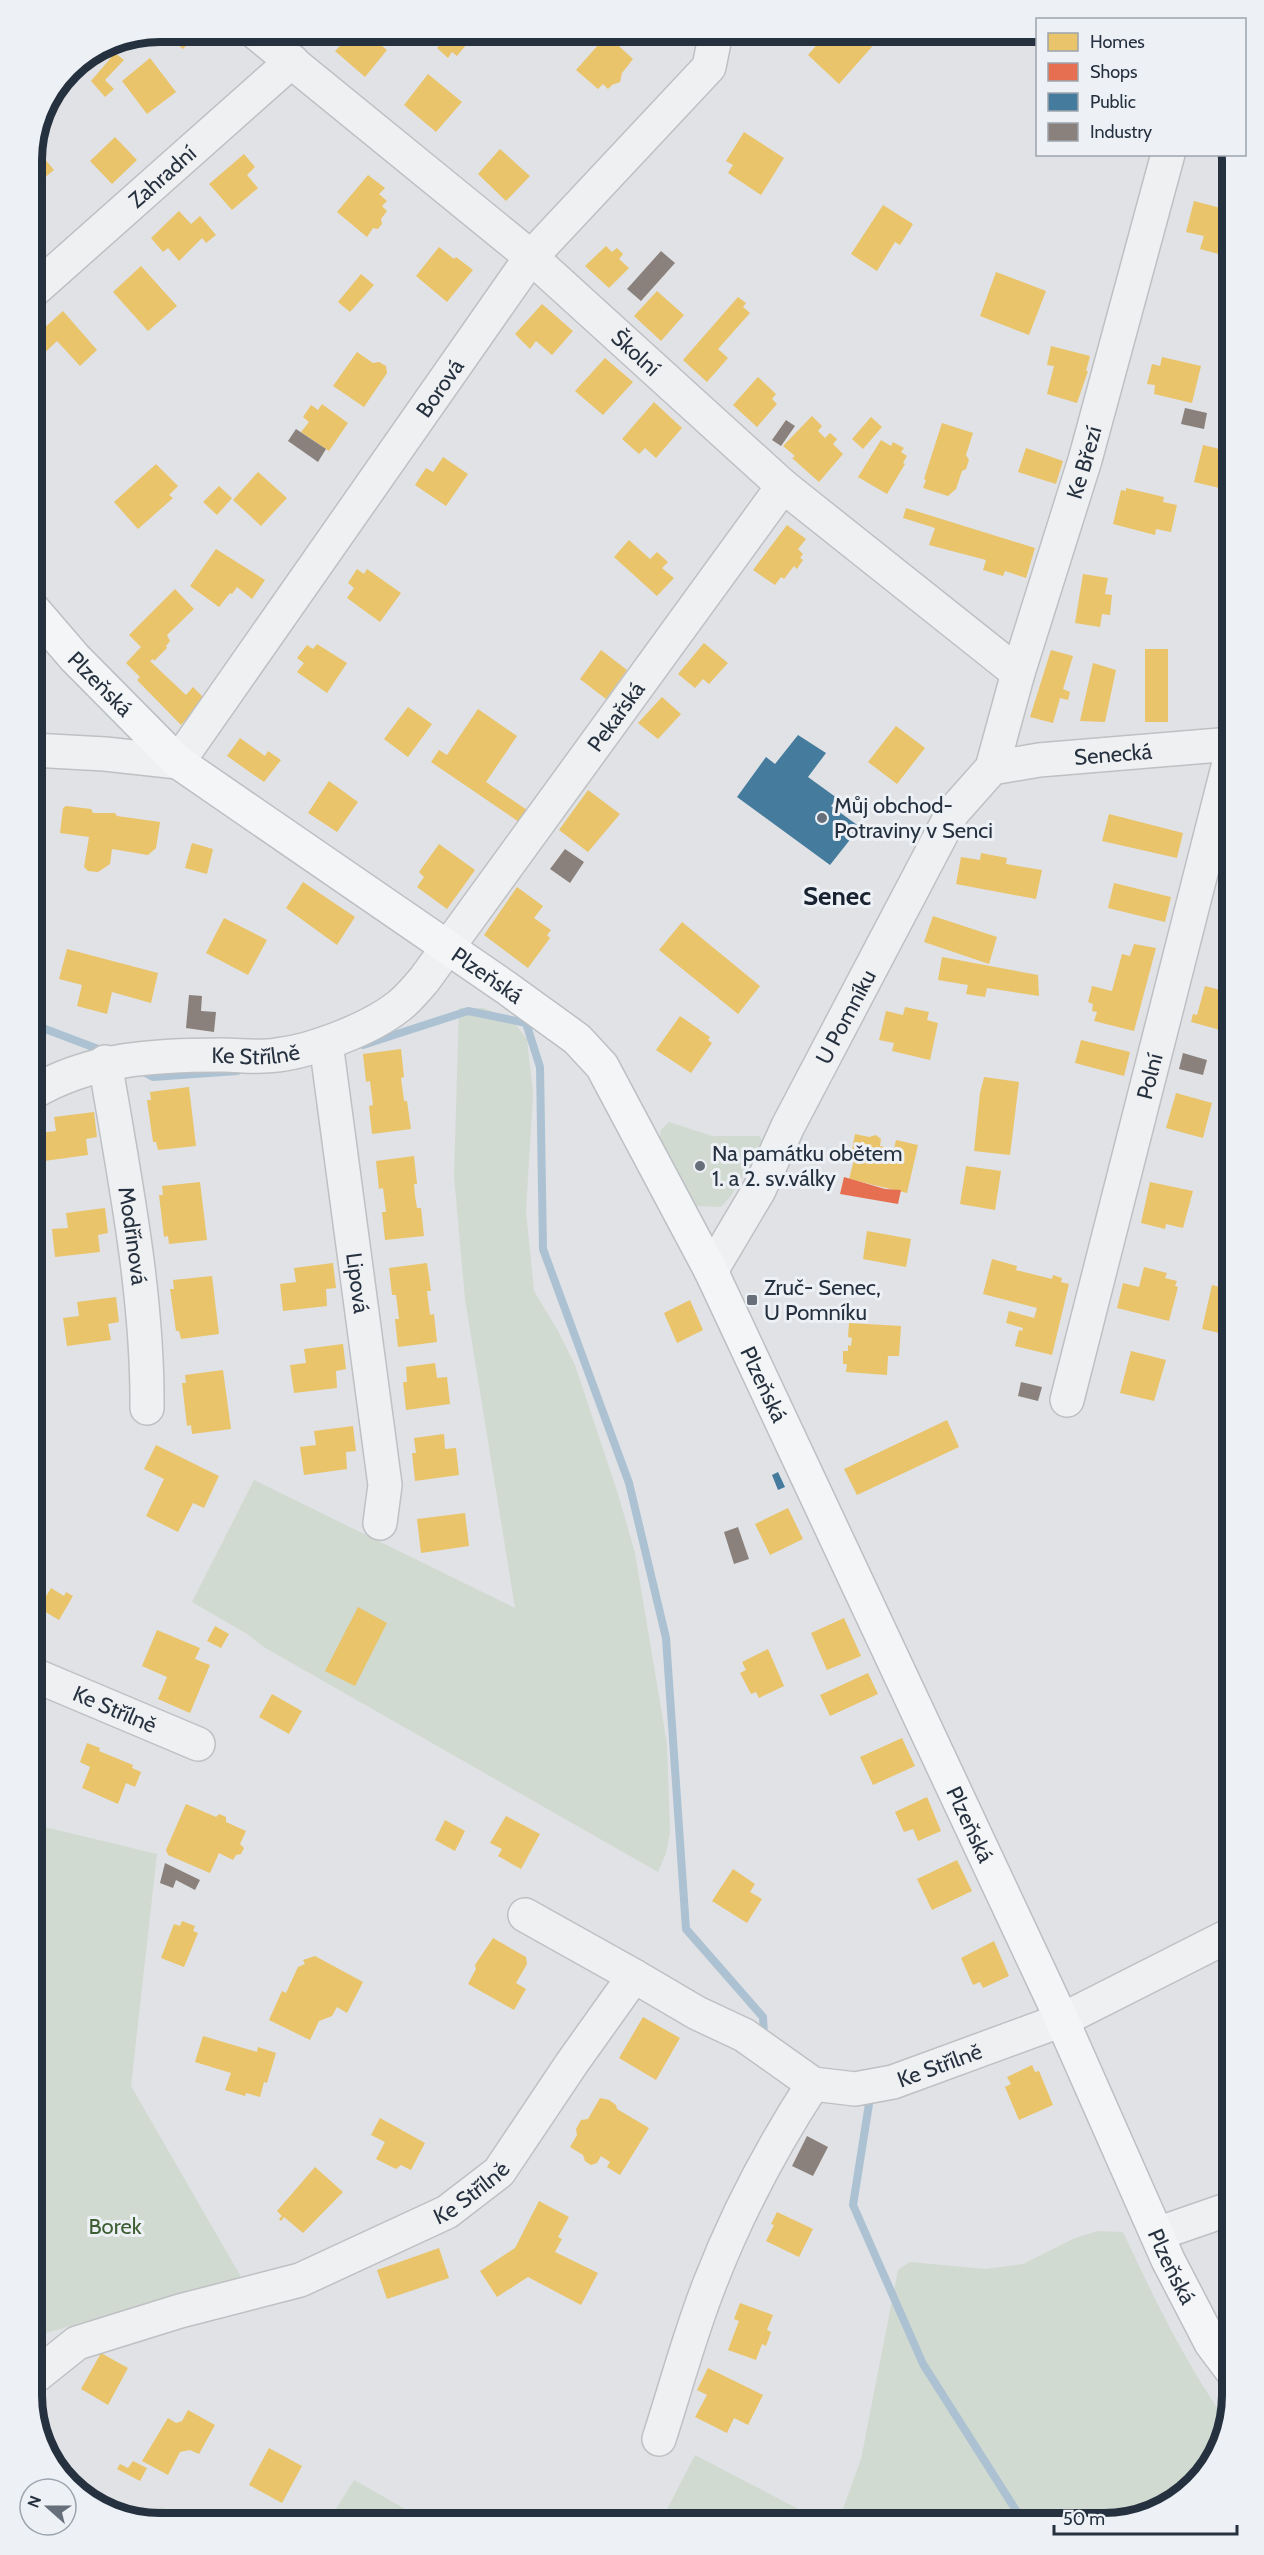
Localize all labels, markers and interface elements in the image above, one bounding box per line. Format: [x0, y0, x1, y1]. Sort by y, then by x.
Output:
legend [1036, 18, 1246, 156]
text: Homes [1090, 31, 1145, 53]
text: Shops [1090, 61, 1138, 83]
text: Public [1090, 91, 1136, 113]
text: Industry [1090, 121, 1152, 143]
street label: Zahradní [123, 139, 202, 213]
street label: Školní [606, 323, 666, 382]
street label: Borová [410, 353, 469, 422]
street label: Ke Březí [1060, 423, 1107, 502]
street label: Plzeňská [62, 645, 139, 722]
street label: Pekařská [581, 676, 650, 757]
street label: Senecká [1073, 737, 1153, 771]
place label: Můj obchod- Potraviny v Senci [834, 792, 993, 844]
marker: Můj obchod- Potraviny v Senci [815, 811, 829, 825]
district label: Senec [803, 880, 871, 912]
street label: Plzeňská [447, 941, 529, 1009]
street label: U Pomníku [810, 965, 881, 1068]
street label: Ke Střílně [211, 1038, 302, 1070]
street label: Polní [1130, 1050, 1168, 1102]
place label: Na památku obětem 1. a 2. sv.války [712, 1140, 902, 1192]
marker: Na památku obětem 1. a 2. sv.války [693, 1159, 707, 1173]
street label: Modřínová [113, 1185, 153, 1287]
street label: Lipová [341, 1251, 376, 1315]
place label: Zruč- Senec, U Pomníku [764, 1274, 881, 1326]
marker: Zruč- Senec, U Pomníku [745, 1293, 759, 1307]
street label: Plzeňská [735, 1342, 794, 1427]
street label: Ke Střílně [69, 1679, 161, 1739]
street label: Plzeňská [941, 1782, 1000, 1867]
street label: Ke Střílně [893, 2037, 986, 2093]
street label: Ke Střílně [429, 2157, 515, 2230]
park label: Borek [88, 2213, 142, 2240]
street label: Plzeňská [1142, 2224, 1202, 2309]
north arrow [18, 2477, 78, 2537]
text: N [24, 2493, 45, 2510]
scale bar [1054, 2498, 1237, 2536]
text: 50 m [1063, 2508, 1105, 2530]

